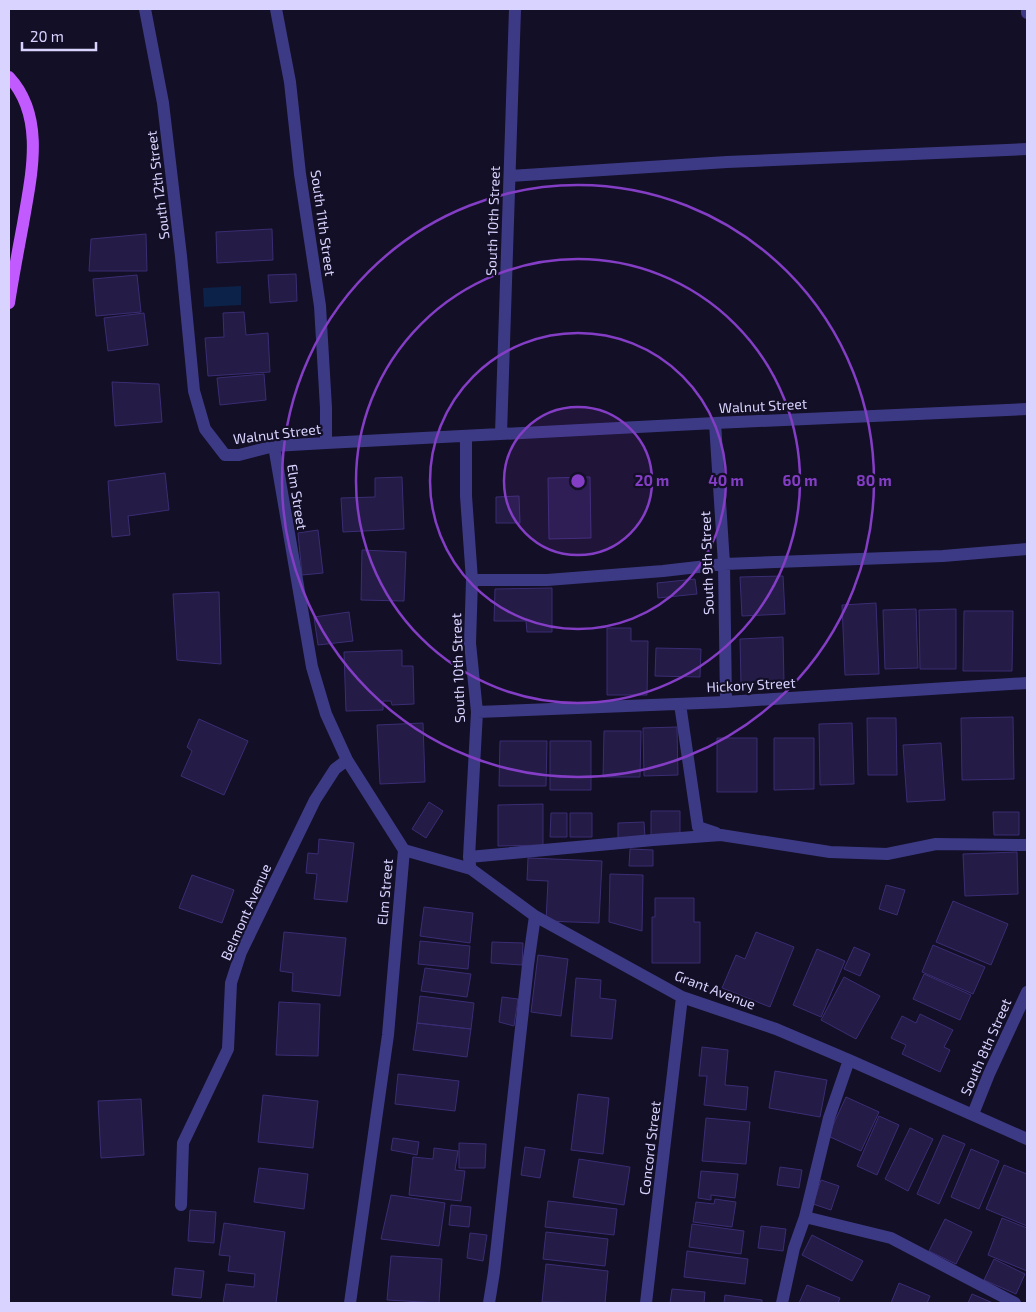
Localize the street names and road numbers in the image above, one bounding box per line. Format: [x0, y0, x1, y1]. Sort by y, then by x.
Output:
street label: South 12th Street [142, 130, 173, 240]
street label: South 10th Street [482, 166, 503, 276]
street label: South 11th Street [308, 169, 339, 277]
street label: Walnut Street [718, 395, 808, 416]
street label: Walnut Street [232, 420, 322, 447]
street label: Elm Street [284, 463, 311, 531]
street label: South 9th Street [696, 511, 717, 615]
street label: South 10th Street [447, 613, 468, 723]
street label: Hickory Street [706, 674, 796, 695]
street label: Elm Street [373, 858, 396, 926]
street label: Belmont Avenue [217, 861, 274, 963]
street label: Grant Avenue [672, 966, 758, 1013]
street label: South 8th Street [957, 996, 1015, 1098]
street label: Concord Street [635, 1100, 664, 1196]

